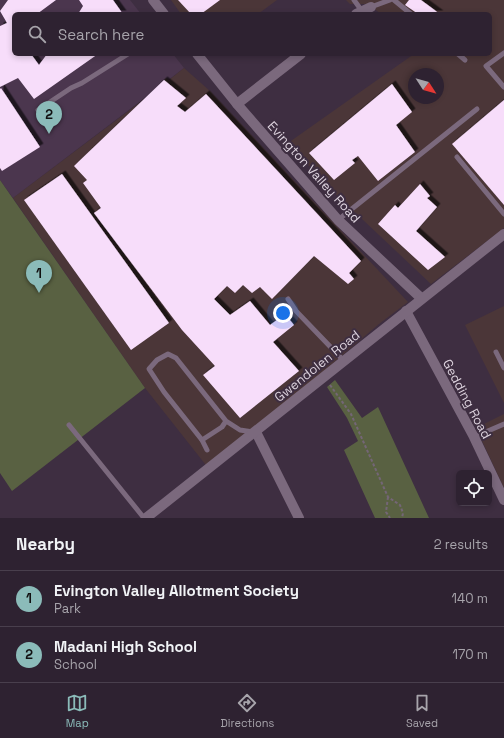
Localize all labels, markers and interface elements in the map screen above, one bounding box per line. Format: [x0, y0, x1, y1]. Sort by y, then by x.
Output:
search box [12, 12, 492, 56]
icon: search [26, 23, 48, 45]
text: Search here [58, 25, 144, 44]
north arrow [408, 68, 444, 104]
pin: 2 [36, 101, 62, 134]
street label: Evington Valley Road [264, 118, 364, 226]
pin: 1 [26, 260, 52, 293]
your location [273, 303, 293, 323]
street label: Gwendolen Road [271, 326, 363, 406]
street label: Gedding Road [439, 356, 495, 442]
map controls [456, 470, 492, 506]
button: locate [456, 470, 492, 506]
text: Nearby [16, 533, 75, 555]
text: 2 results [434, 536, 488, 553]
text: Evington Valley Allotment Society [54, 581, 299, 600]
text: 1 [26, 590, 32, 607]
text: 140 m [452, 590, 488, 607]
text: Park [54, 600, 81, 617]
text: Madani High School [54, 637, 197, 656]
text: 2 [25, 646, 33, 663]
text: 170 m [452, 646, 488, 663]
text: School [54, 656, 97, 673]
tab: Map [66, 692, 89, 730]
tab: Directions [220, 692, 274, 730]
tab: Saved [406, 692, 438, 730]

